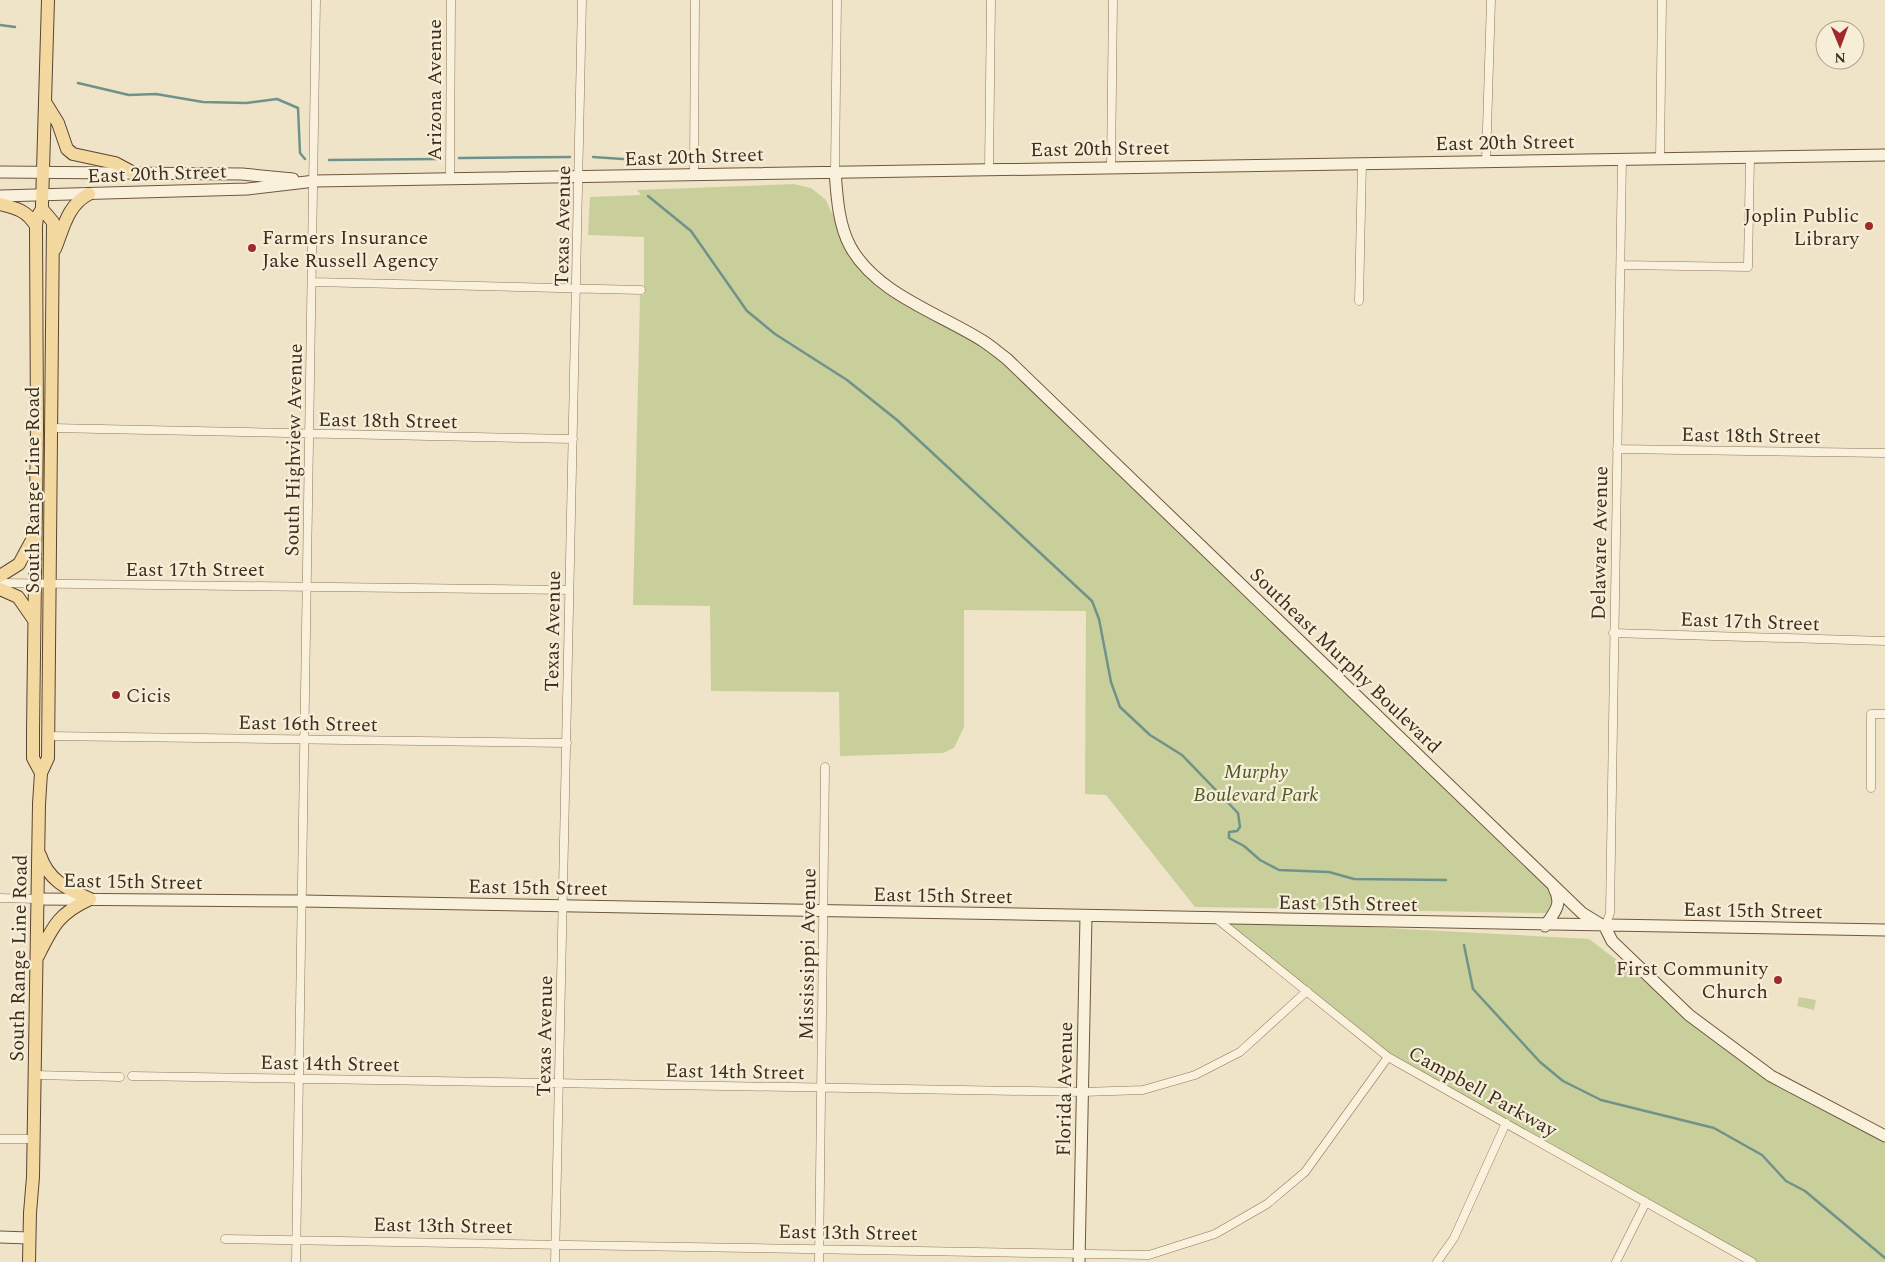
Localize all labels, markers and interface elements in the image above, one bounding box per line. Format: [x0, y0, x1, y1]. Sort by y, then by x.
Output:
street label: Arizona Avenue [420, 19, 450, 161]
north arrow [1815, 20, 1865, 70]
text: N [1834, 47, 1846, 68]
street label: East 20th Street [1435, 127, 1575, 159]
street label: East 20th Street [1030, 133, 1170, 165]
street label: East 20th Street [624, 140, 764, 174]
street label: East 20th Street [87, 157, 227, 191]
street label: Texas Avenue [547, 165, 579, 287]
place label: Joplin Public Library [1744, 201, 1860, 254]
marker: Joplin Public Library [1863, 220, 1875, 232]
place label: Farmers Insurance Jake Russell Agency [262, 223, 439, 276]
marker: Farmers Insurance Jake Russell Agency [246, 242, 258, 254]
street label: South Highview Avenue [277, 343, 311, 557]
street label: South Range Line Road [18, 386, 48, 594]
street label: East 18th Street [318, 405, 458, 437]
street label: East 18th Street [1681, 420, 1821, 452]
street label: Delaware Avenue [1584, 466, 1616, 620]
street label: East 17th Street [125, 555, 265, 585]
street label: Southeast Murphy Boulevard [1242, 561, 1448, 761]
street label: Texas Avenue [537, 570, 569, 692]
street label: East 17th Street [1680, 605, 1820, 639]
place label: Cicis [126, 681, 171, 711]
marker: Cicis [110, 689, 122, 701]
street label: East 16th Street [238, 708, 378, 740]
park label: Murphy Boulevard Park [1193, 757, 1319, 810]
street label: South Range Line Road [2, 854, 36, 1062]
street label: East 15th Street [63, 866, 203, 898]
street label: Mississippi Avenue [792, 868, 824, 1040]
street label: East 15th Street [468, 872, 608, 904]
street label: East 15th Street [873, 880, 1013, 912]
street label: East 15th Street [1278, 888, 1418, 920]
street label: East 15th Street [1683, 895, 1823, 927]
place label: First Community Church [1616, 954, 1769, 1007]
marker: First Community Church [1772, 974, 1784, 986]
street label: Texas Avenue [529, 975, 561, 1097]
street label: Florida Avenue [1049, 1021, 1081, 1157]
street label: Campbell Parkway [1403, 1039, 1564, 1146]
street label: East 14th Street [260, 1048, 400, 1080]
street label: East 14th Street [665, 1056, 805, 1088]
street label: East 13th Street [373, 1210, 513, 1242]
street label: East 13th Street [778, 1217, 918, 1249]

